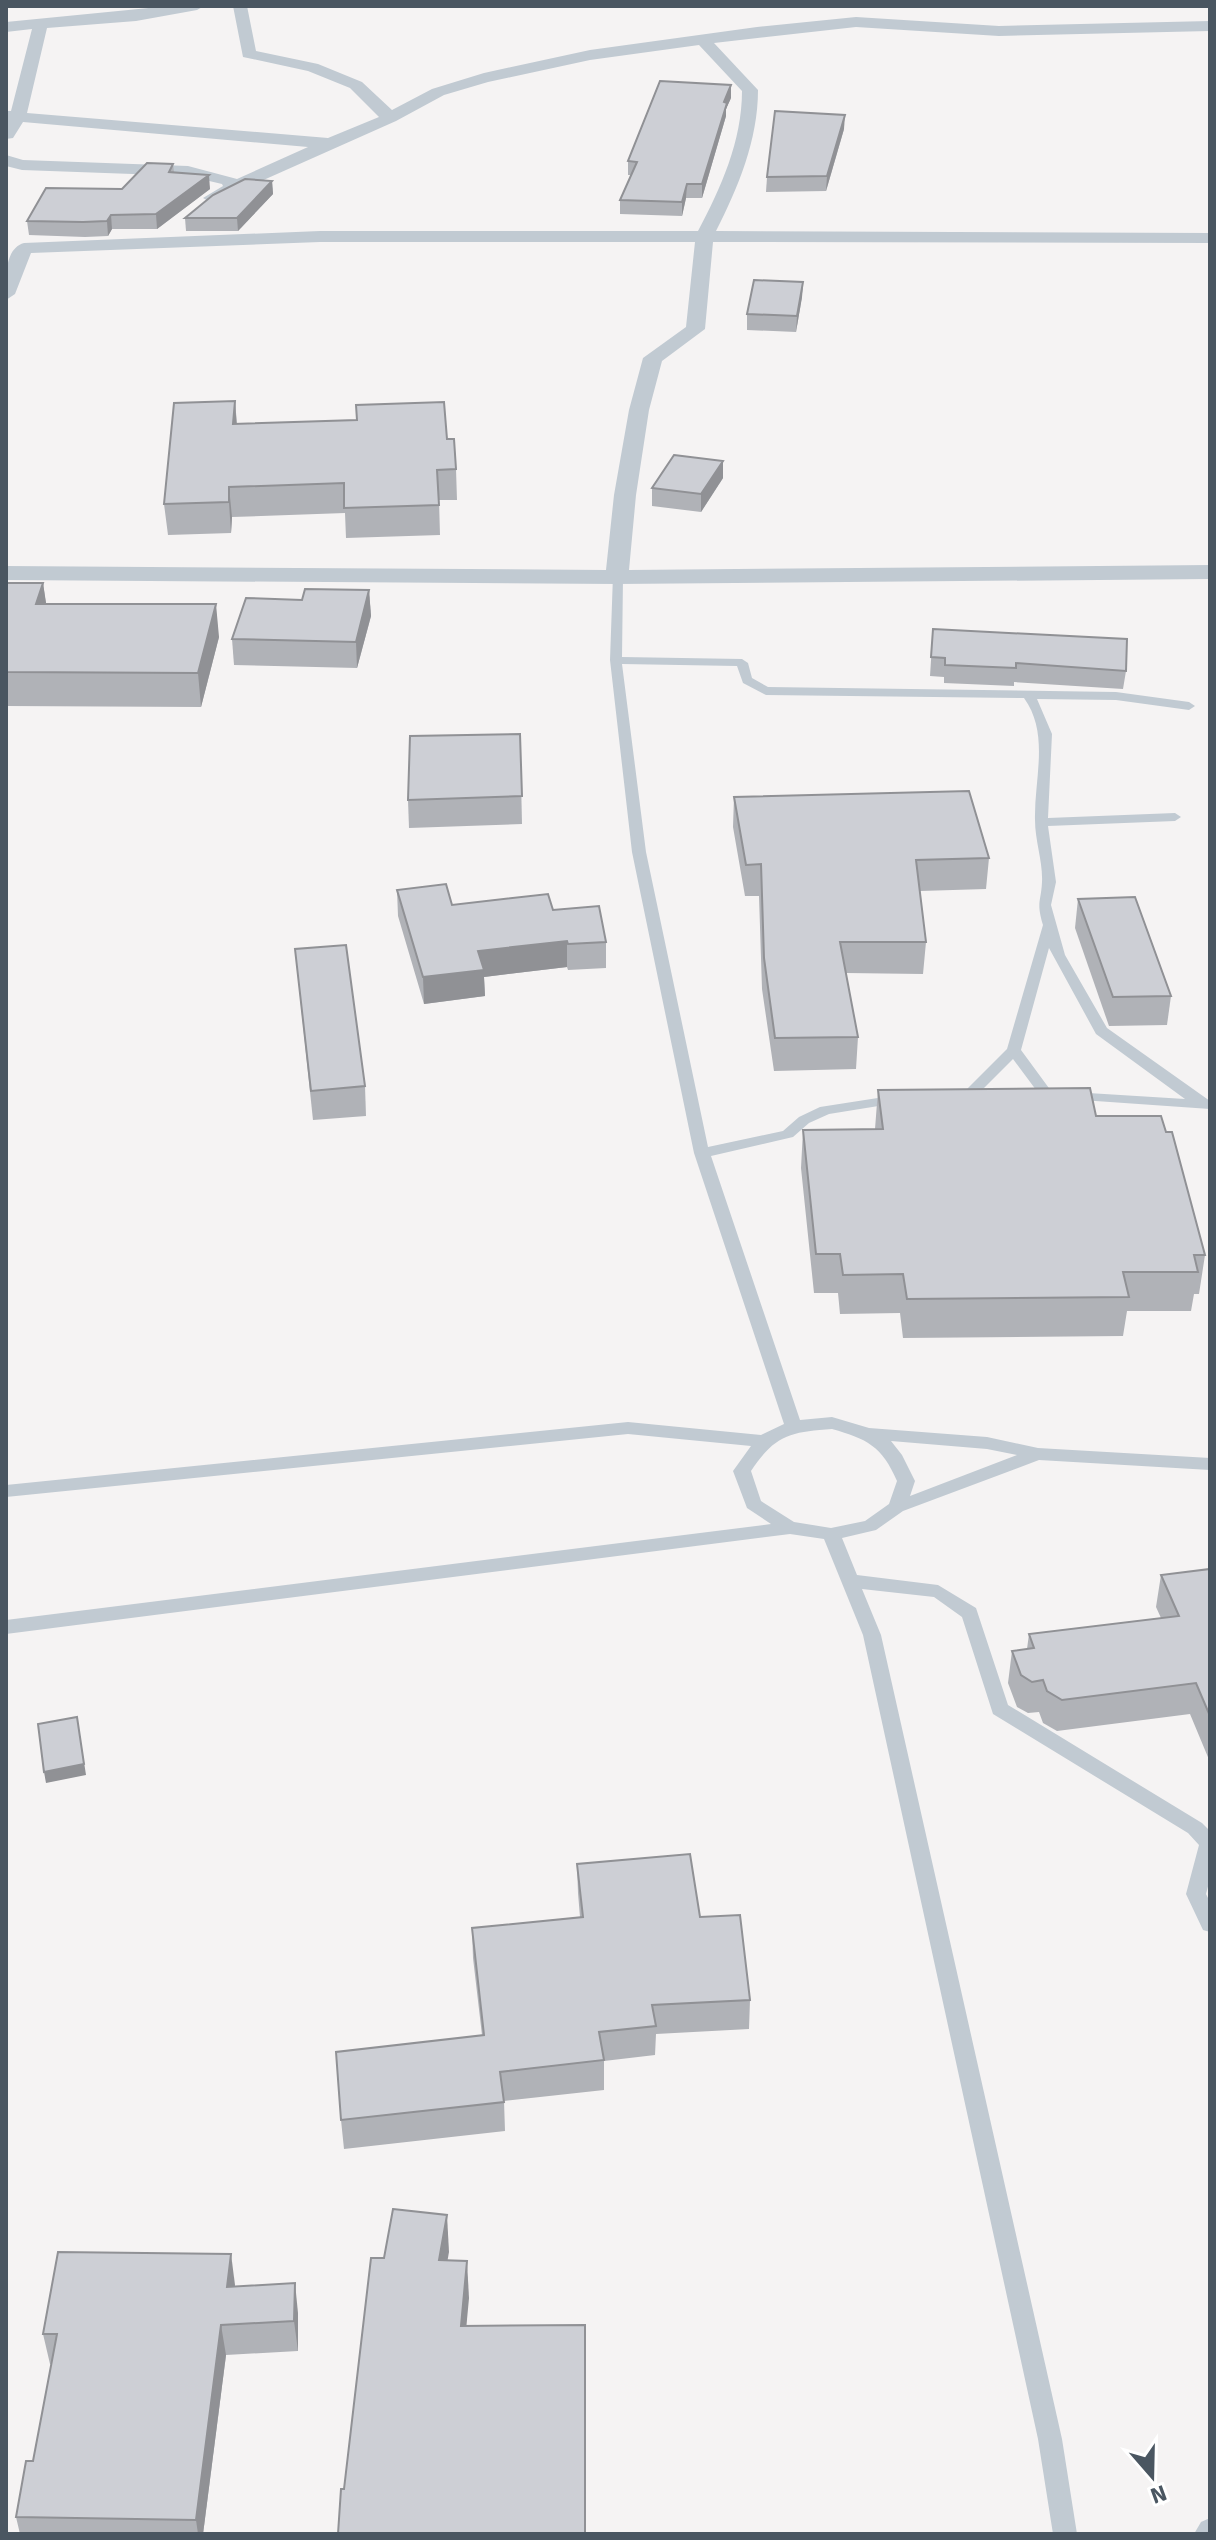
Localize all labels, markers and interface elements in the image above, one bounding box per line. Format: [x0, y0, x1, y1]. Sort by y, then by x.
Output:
north arrow [1112, 2436, 1192, 2516]
text: N [1147, 2479, 1170, 2510]

